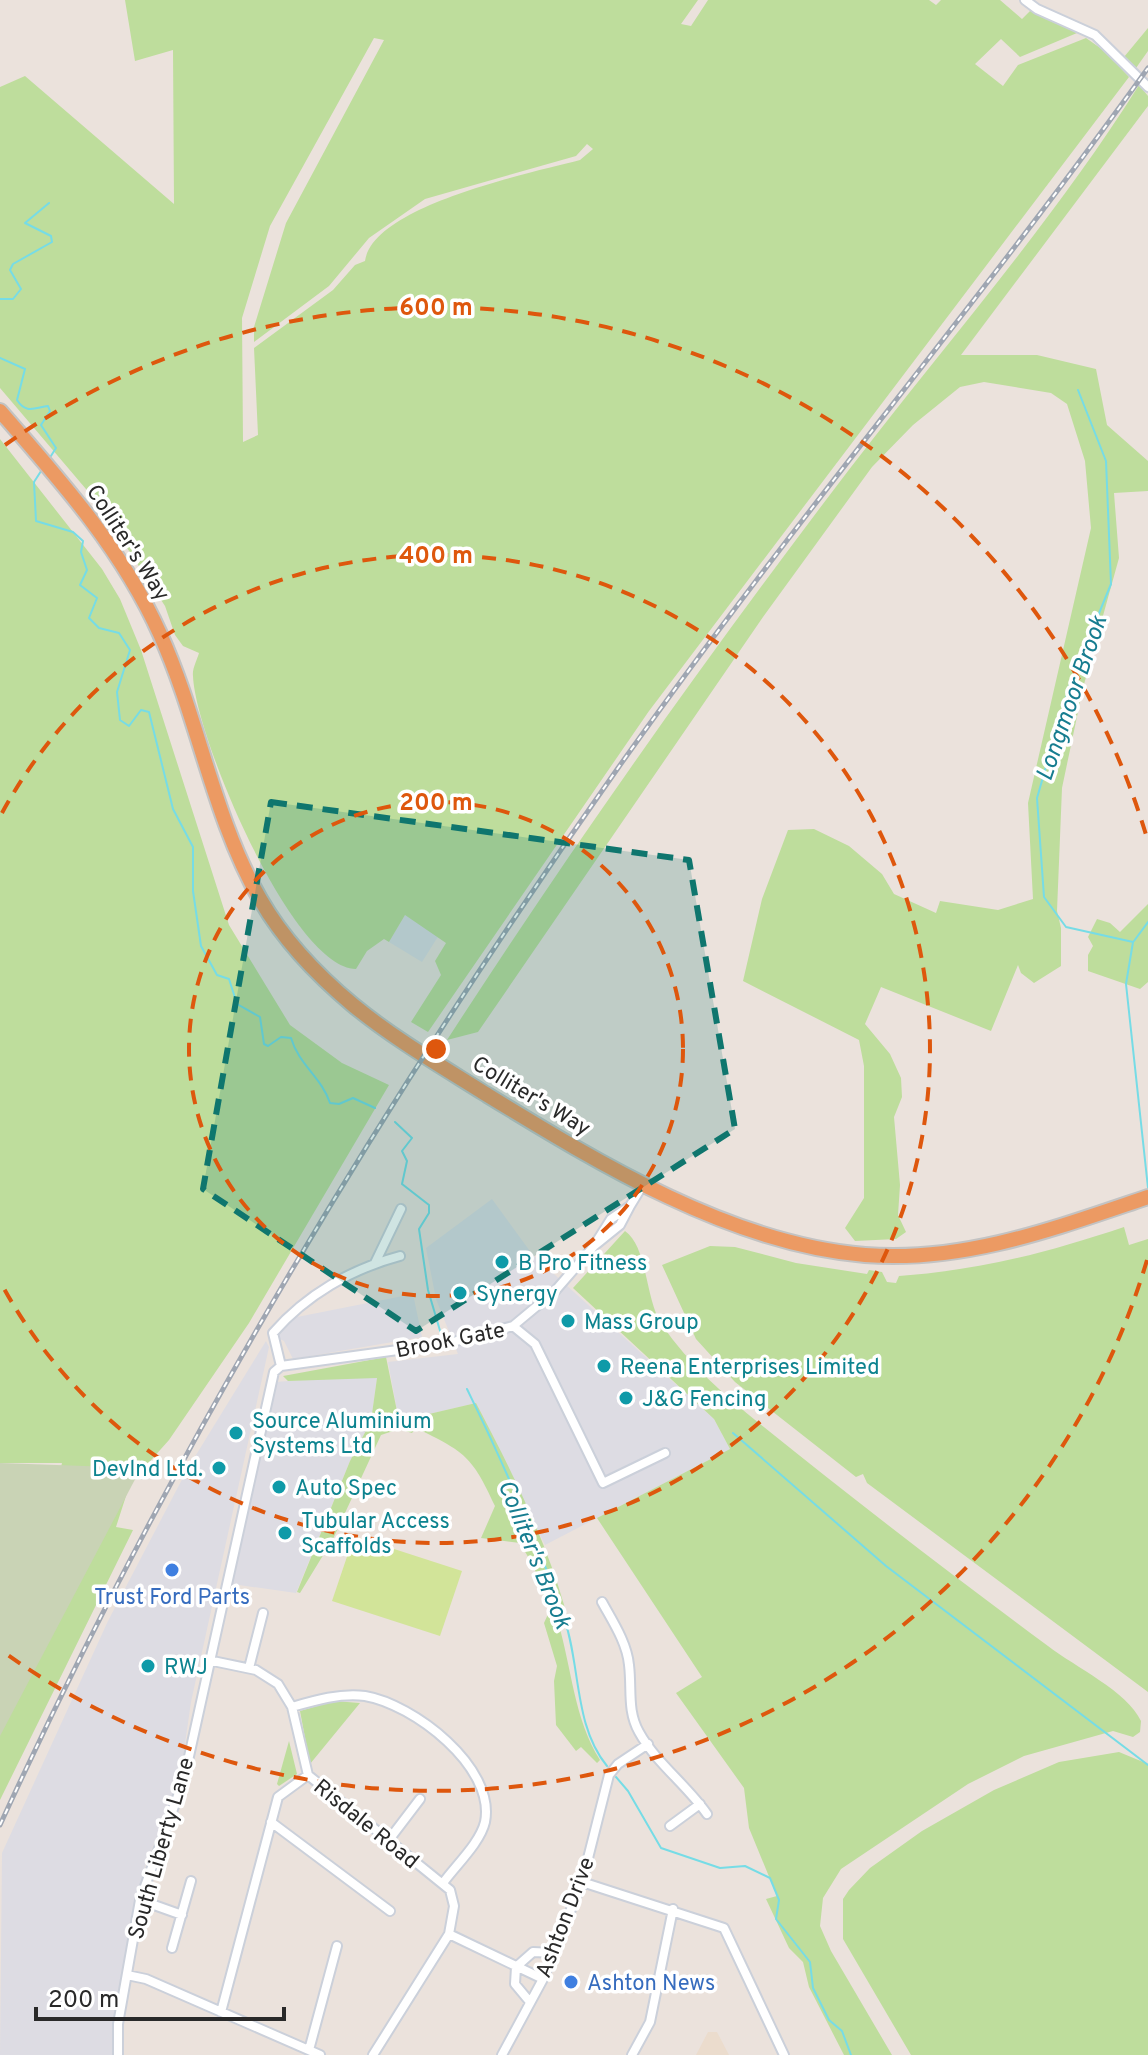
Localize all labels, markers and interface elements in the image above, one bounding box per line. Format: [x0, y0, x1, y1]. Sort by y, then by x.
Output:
text: 600 m [399, 294, 473, 324]
street label: Colliter's Way [79, 480, 175, 607]
text: 400 m [399, 542, 473, 572]
water label: Longmoor Brook [1031, 611, 1116, 785]
text: 200 m [399, 789, 473, 819]
centre of rings [422, 1035, 450, 1063]
street label: Colliter's Way [467, 1051, 595, 1143]
place label: B Pro Fitness [518, 1251, 647, 1278]
marker: B Pro Fitness [493, 1253, 511, 1271]
place label: Synergy [476, 1282, 558, 1309]
marker: Synergy [451, 1284, 469, 1302]
place label: Mass Group [584, 1310, 699, 1337]
marker: Mass Group [559, 1312, 577, 1330]
street label: Brook Gate [394, 1318, 507, 1365]
place label: Reena Enterprises Limited [620, 1355, 880, 1382]
marker: Reena Enterprises Limited [595, 1357, 613, 1375]
place label: J&G Fencing [642, 1387, 766, 1414]
marker: J&G Fencing [617, 1389, 635, 1407]
place label: Source Aluminium Systems Ltd [252, 1409, 432, 1461]
marker: Source Aluminium Systems Ltd [227, 1424, 245, 1442]
place label: Devlnd Ltd. [92, 1457, 203, 1484]
marker: Devlnd Ltd. [210, 1459, 228, 1477]
place label: Auto Spec [295, 1476, 397, 1503]
water label: Colliter's Brook [490, 1476, 577, 1634]
marker: Auto Spec [270, 1478, 288, 1496]
place label: Tubular Access Scaffolds [301, 1509, 450, 1561]
marker: Tubular Access Scaffolds [276, 1524, 294, 1542]
marker: Trust Ford Parts [163, 1561, 181, 1579]
place label: Trust Ford Parts [94, 1585, 250, 1612]
place label: RWJ [164, 1655, 208, 1682]
marker: RWJ [139, 1657, 157, 1675]
street label: South Liberty Lane [124, 1755, 201, 1943]
street label: Risdale Road [307, 1774, 424, 1876]
street label: Ashton Drive [531, 1854, 602, 1982]
scale bar [36, 1971, 284, 2021]
place label: Ashton News [587, 1971, 715, 1998]
marker: Ashton News [562, 1973, 580, 1991]
text: 200 m [48, 1986, 119, 2016]

